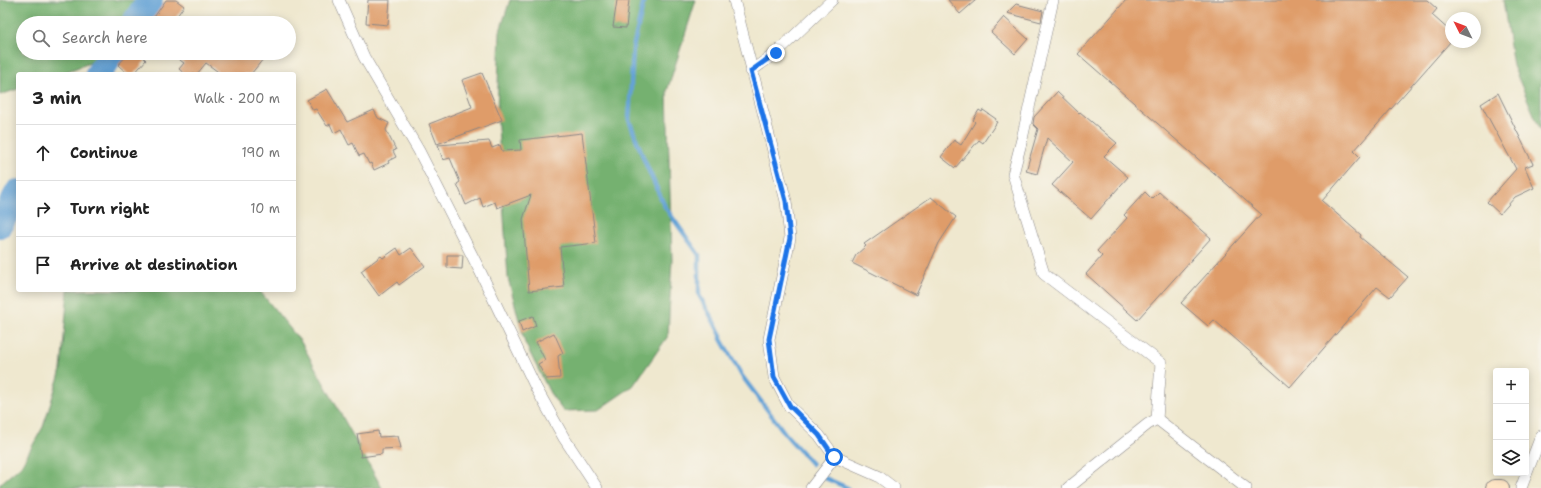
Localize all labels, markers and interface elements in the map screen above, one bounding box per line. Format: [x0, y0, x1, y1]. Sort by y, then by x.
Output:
north arrow [1445, 12, 1481, 48]
search box [16, 16, 296, 60]
icon: search [30, 27, 52, 49]
text: Search here [62, 28, 148, 48]
route end [767, 44, 785, 62]
text: 3 min [32, 87, 82, 109]
text: Walk · 200 m [194, 90, 280, 107]
icon: ahead [32, 142, 54, 164]
text: Continue [70, 143, 138, 163]
text: 190 m [241, 144, 280, 161]
icon: right [32, 198, 54, 220]
text: Turn right [70, 199, 150, 219]
text: 10 m [250, 200, 280, 217]
icon: arrive [32, 254, 54, 276]
text: Arrive at destination [70, 255, 238, 275]
map controls [1493, 368, 1529, 476]
button: + [1493, 368, 1529, 404]
button: − [1493, 404, 1529, 440]
button: layers [1493, 440, 1529, 476]
route start [825, 448, 843, 466]

